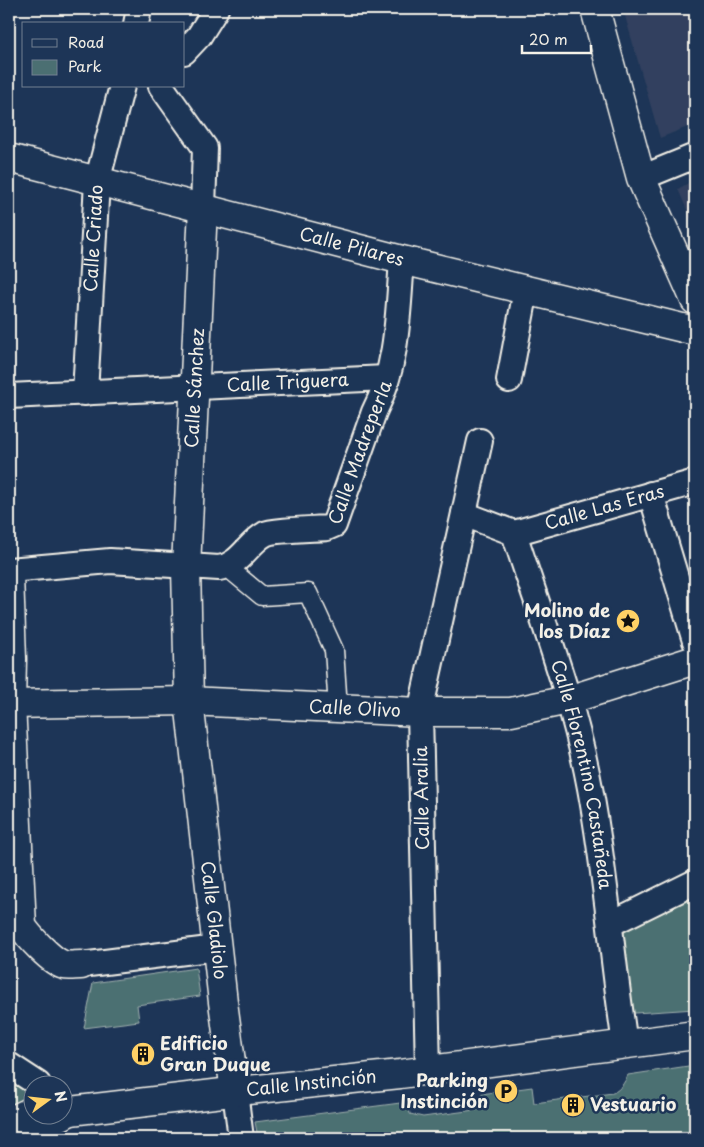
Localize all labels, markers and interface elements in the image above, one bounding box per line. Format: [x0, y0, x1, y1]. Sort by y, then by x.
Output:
legend [22, 22, 185, 88]
scale bar [522, 22, 590, 54]
text: 20 m [529, 27, 568, 50]
text: Road [68, 30, 104, 53]
text: Park [68, 54, 102, 77]
street label: Calle Criado [76, 184, 109, 292]
street label: Calle Pilares [297, 219, 407, 272]
street label: Calle Sánchez [177, 327, 210, 449]
street label: Calle Triguera [226, 365, 349, 398]
street label: Calle Madreperla [320, 376, 398, 528]
street label: Calle Las Eras [541, 476, 667, 536]
place label: Molino de los Díaz [524, 596, 610, 644]
place icon: Molino de los Díaz [615, 608, 641, 634]
street label: Calle Florentino Castañeda [545, 656, 620, 891]
street label: Calle Olivo [308, 692, 401, 723]
street label: Calle Aralia [406, 746, 435, 850]
street label: Calle Gladiolo [195, 859, 235, 981]
place label: Edificio Gran Duque [160, 1029, 271, 1077]
building icon: Edificio Gran Duque [130, 1041, 156, 1067]
street label: Calle Instinción [245, 1062, 378, 1102]
place label: Parking Instinción [400, 1066, 488, 1114]
north arrow [22, 1074, 72, 1124]
parking icon: Parking Instinción [493, 1078, 519, 1104]
text: N [49, 1088, 73, 1105]
place label: Vestuario [590, 1090, 677, 1117]
building icon: Vestuario [560, 1092, 586, 1118]

